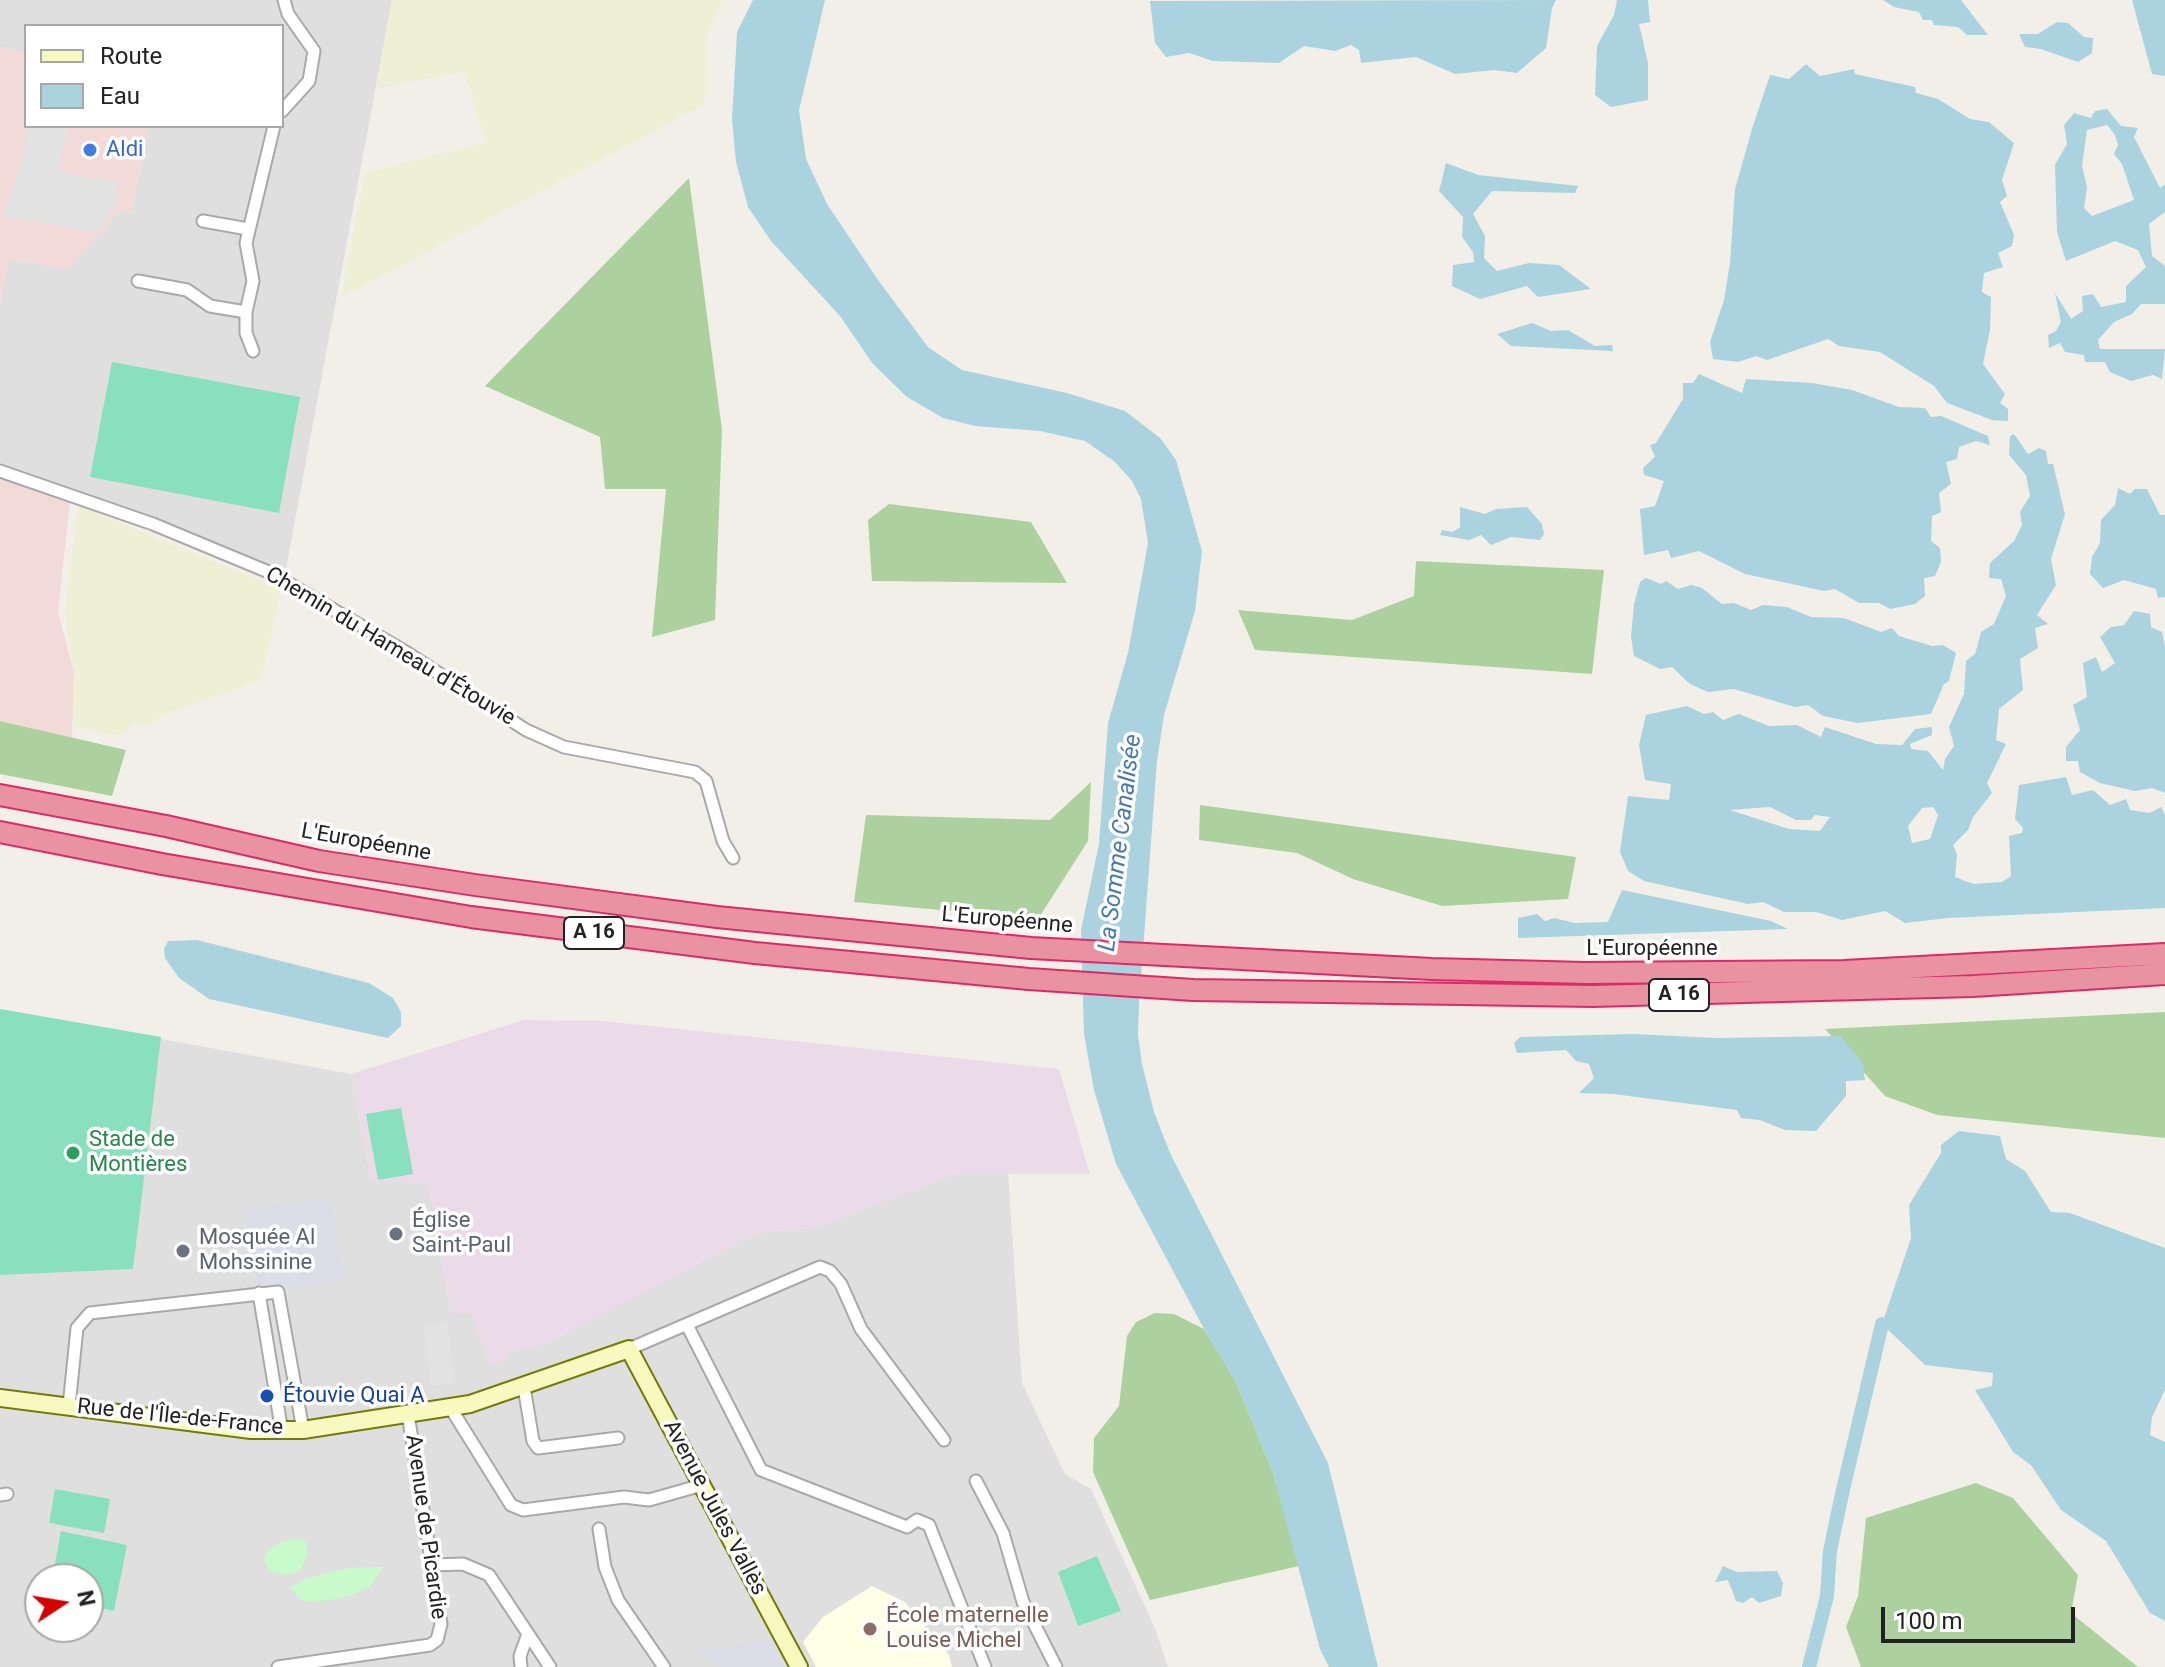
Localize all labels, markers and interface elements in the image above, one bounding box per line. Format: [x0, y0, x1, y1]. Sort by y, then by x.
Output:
legend [24, 24, 284, 128]
text: Route [100, 42, 162, 70]
text: Eau [100, 82, 140, 110]
place label: Aldi [106, 137, 143, 163]
marker: Aldi [81, 141, 99, 159]
street label: Chemin du Hameau d'Étouvie [260, 562, 520, 732]
water label: La Somme Canalisée [1093, 733, 1149, 953]
street label: L'Européenne [299, 819, 433, 867]
street label: L'Européenne [940, 902, 1074, 940]
road number: A 16 [564, 917, 624, 949]
street label: L'Européenne [1586, 936, 1718, 962]
road number: A 16 [1649, 979, 1709, 1011]
place label: Stade de Montières [89, 1127, 187, 1178]
marker: Stade de Montières [64, 1144, 82, 1162]
place label: Église Saint-Paul [412, 1208, 511, 1260]
place label: Mosquée Al Mohssinine [199, 1225, 315, 1276]
marker: Église Saint-Paul [387, 1225, 405, 1243]
marker: Mosquée Al Mohssinine [174, 1242, 192, 1260]
place label: Étouvie Quai A [283, 1383, 425, 1409]
marker: Étouvie Quai A [258, 1387, 276, 1405]
street label: Rue de l'Île-de-France [76, 1394, 284, 1442]
street label: Avenue Jules Vallès [657, 1416, 771, 1600]
street label: Avenue de Picardie [399, 1433, 451, 1621]
north arrow [24, 1563, 104, 1643]
text: N [72, 1588, 100, 1609]
scale bar [1885, 1591, 2079, 1641]
place label: École maternelle Louise Michel [886, 1603, 1049, 1654]
text: 100 m [1895, 1607, 1962, 1635]
marker: École maternelle Louise Michel [861, 1620, 879, 1638]

